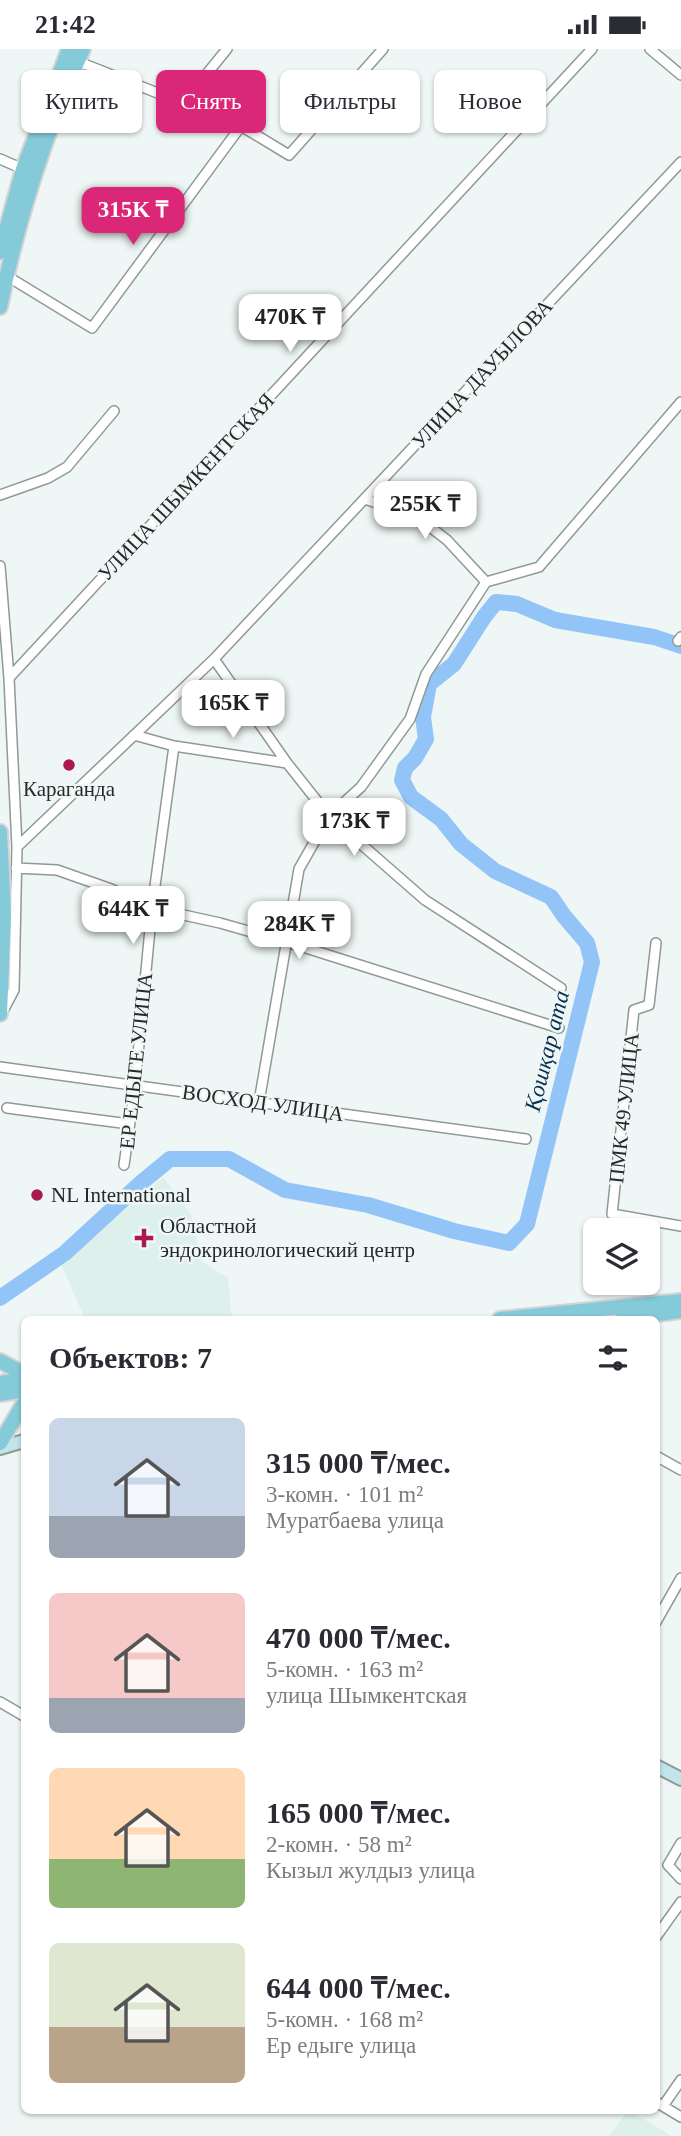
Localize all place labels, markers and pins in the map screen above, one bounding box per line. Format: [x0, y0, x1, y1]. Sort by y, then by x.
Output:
pin: 315K ₸ [76, 187, 190, 247]
pin: 470K ₸ [233, 295, 347, 354]
pin: 255K ₸ [368, 482, 482, 541]
pin: 165K ₸ [176, 681, 290, 740]
marker: Караганда [61, 757, 77, 773]
place label: Караганда [23, 777, 116, 801]
pin: 173K ₸ [297, 799, 411, 858]
pin: 644K ₸ [76, 887, 190, 946]
pin: 284K ₸ [242, 901, 356, 961]
place label: NL International [51, 1183, 191, 1207]
marker: NL International [29, 1187, 45, 1203]
place label: Областной эндокринологический центр [160, 1214, 415, 1262]
marker: Областной эндокринологический центр [134, 1228, 154, 1248]

